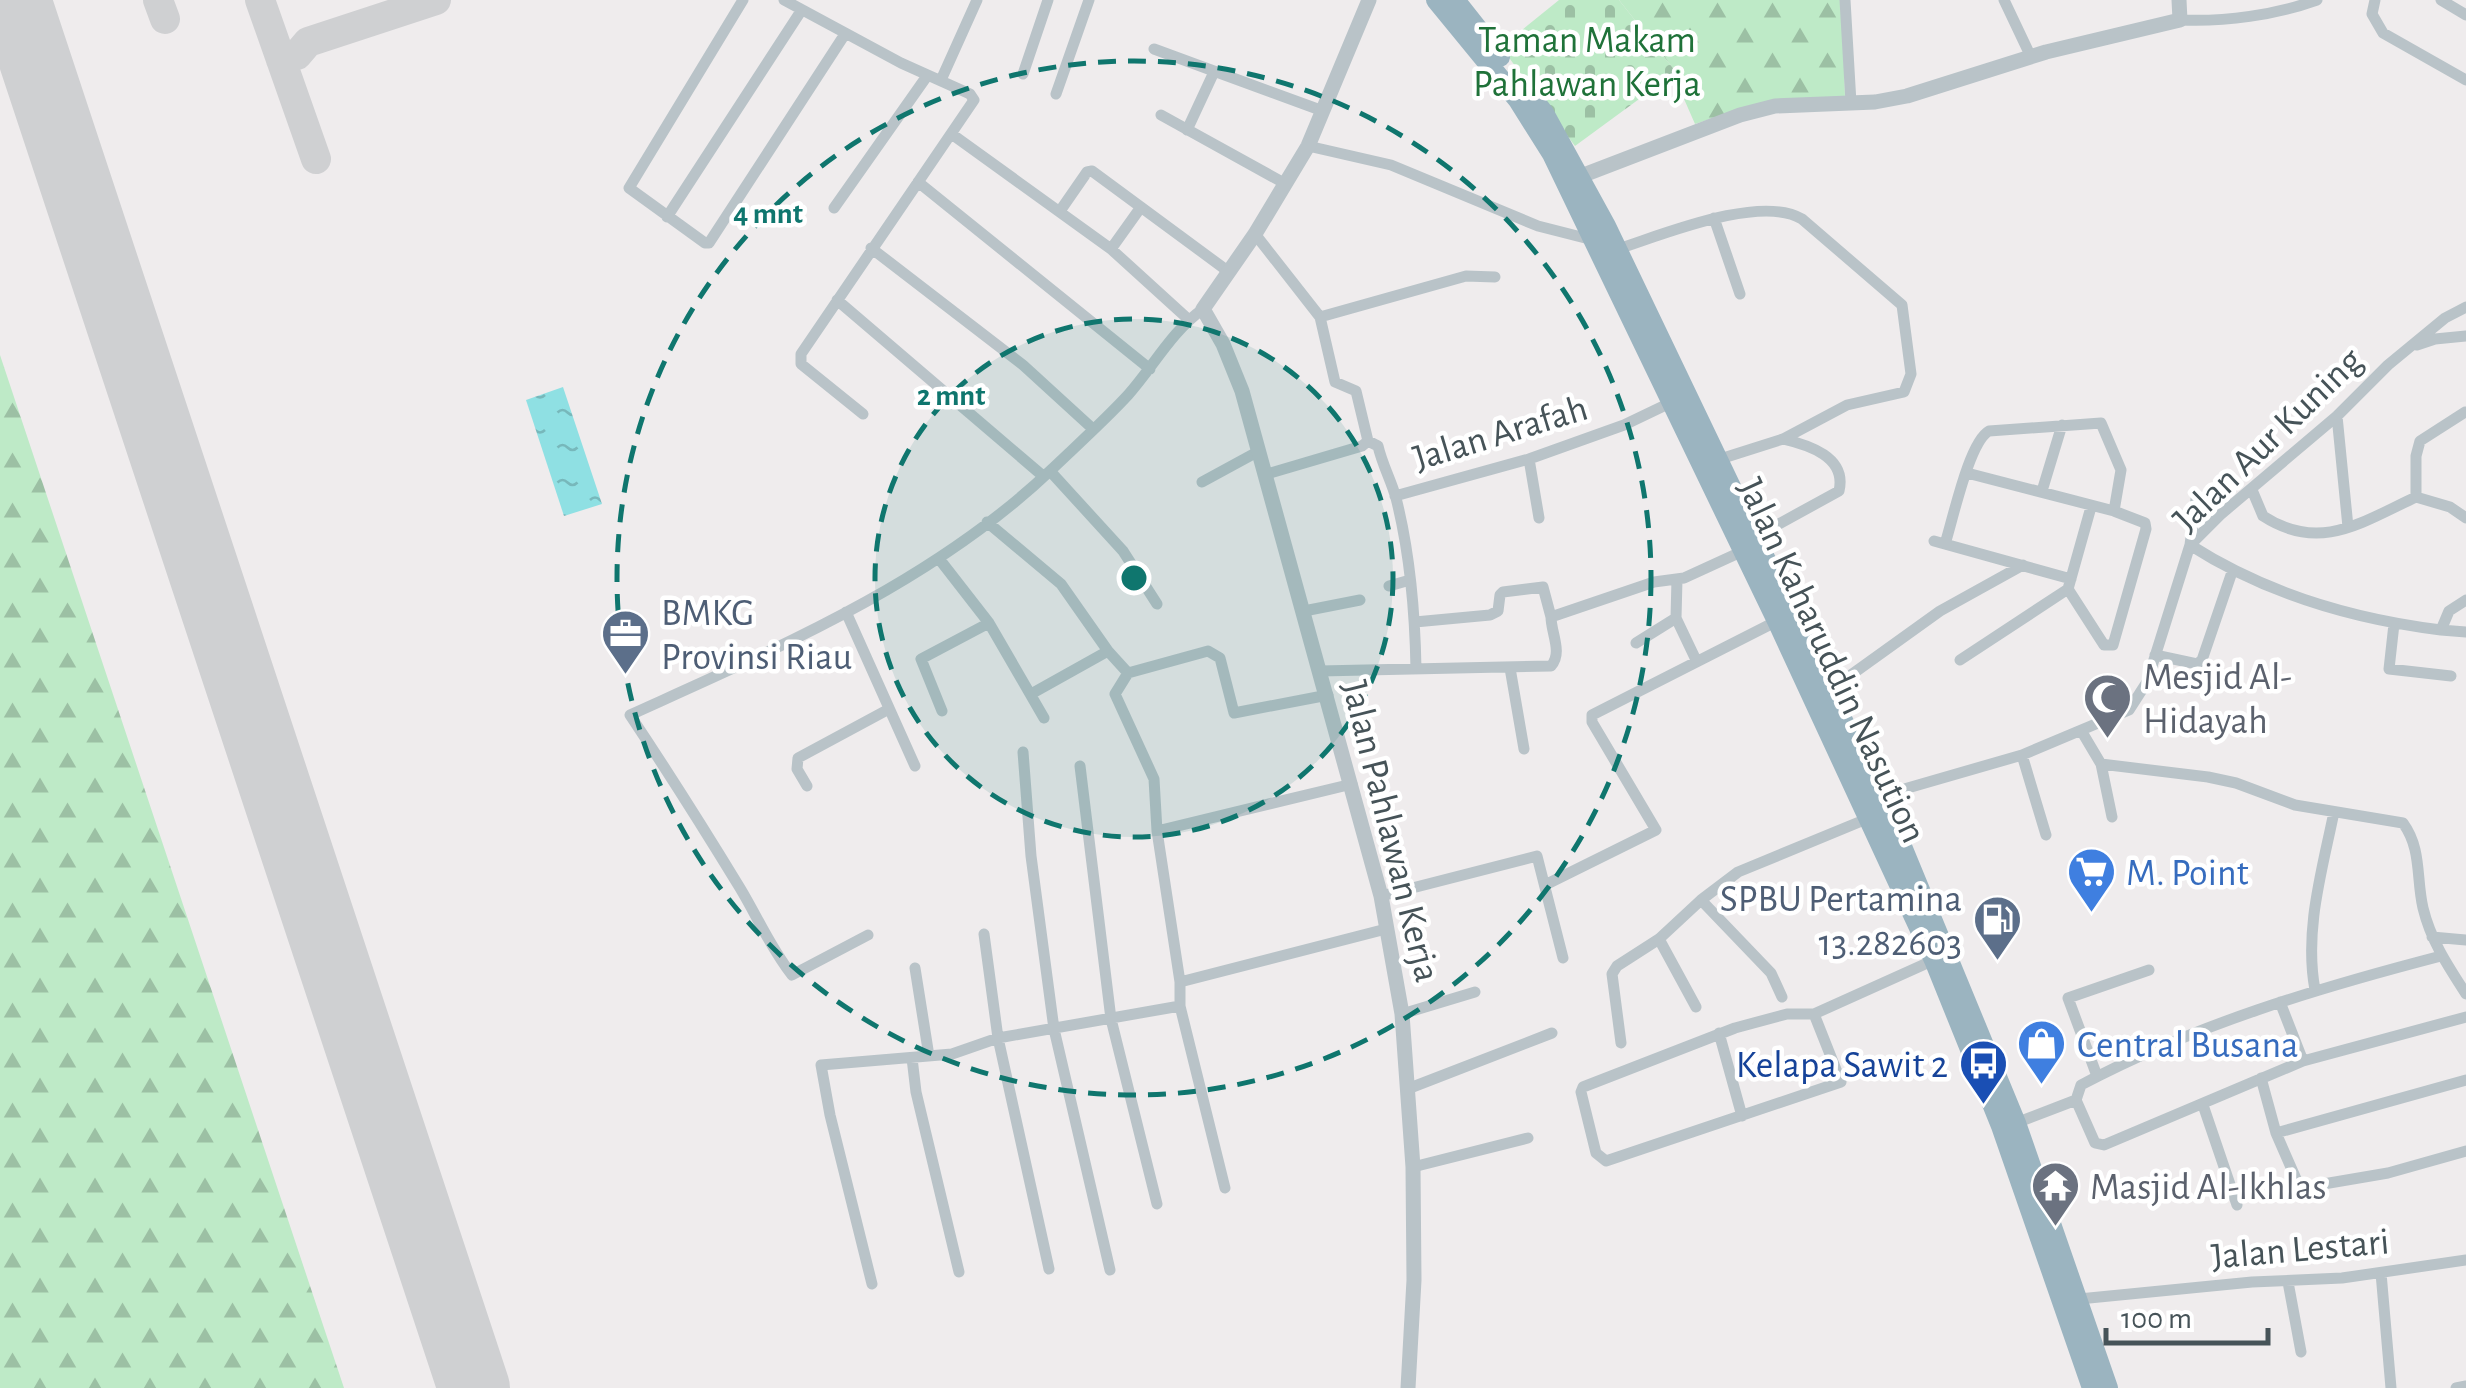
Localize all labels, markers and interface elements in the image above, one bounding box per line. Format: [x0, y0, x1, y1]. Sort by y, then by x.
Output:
park label: Taman Makam Pahlawan Kerja [1473, 22, 1701, 104]
text: 4 mnt [733, 199, 803, 229]
street label: Jalan Aur Kuning [2167, 341, 2370, 540]
text: 2 mnt [917, 381, 985, 411]
street label: Jalan Arafah [1409, 389, 1592, 478]
street label: Jalan Kaharuddin Nasution [1730, 473, 1932, 849]
centre of rings [1116, 560, 1152, 596]
place label: BMKG Provinsi Riau [661, 595, 852, 677]
office icon: BMKG Provinsi Riau [600, 608, 652, 676]
place label: Mesjid Al- Hidayah [2143, 659, 2292, 741]
mosque icon: Mesjid Al- Hidayah [2082, 672, 2134, 740]
street label: Jalan Pahlawan Kerja [1334, 677, 1446, 986]
supermarket icon: M. Point [2065, 846, 2117, 914]
place label: M. Point [2126, 855, 2249, 893]
place label: SPBU Pertamina 13.282603 [1720, 881, 1962, 963]
fuel station icon: SPBU Pertamina 13.282603 [1971, 894, 2023, 962]
shop icon: Central Busana [2016, 1018, 2068, 1086]
place label: Central Busana [2077, 1027, 2299, 1065]
bus stop icon: Kelapa Sawit 2 [1957, 1038, 2009, 1106]
place label: Kelapa Sawit 2 [1736, 1047, 1948, 1085]
temple icon: Masjid Al-Ikhlas [2029, 1160, 2081, 1228]
place label: Masjid Al-Ikhlas [2090, 1169, 2327, 1207]
street label: Jalan Lestari [2210, 1223, 2391, 1277]
scale bar [2106, 1283, 2268, 1345]
text: 100 m [2121, 1304, 2192, 1334]

